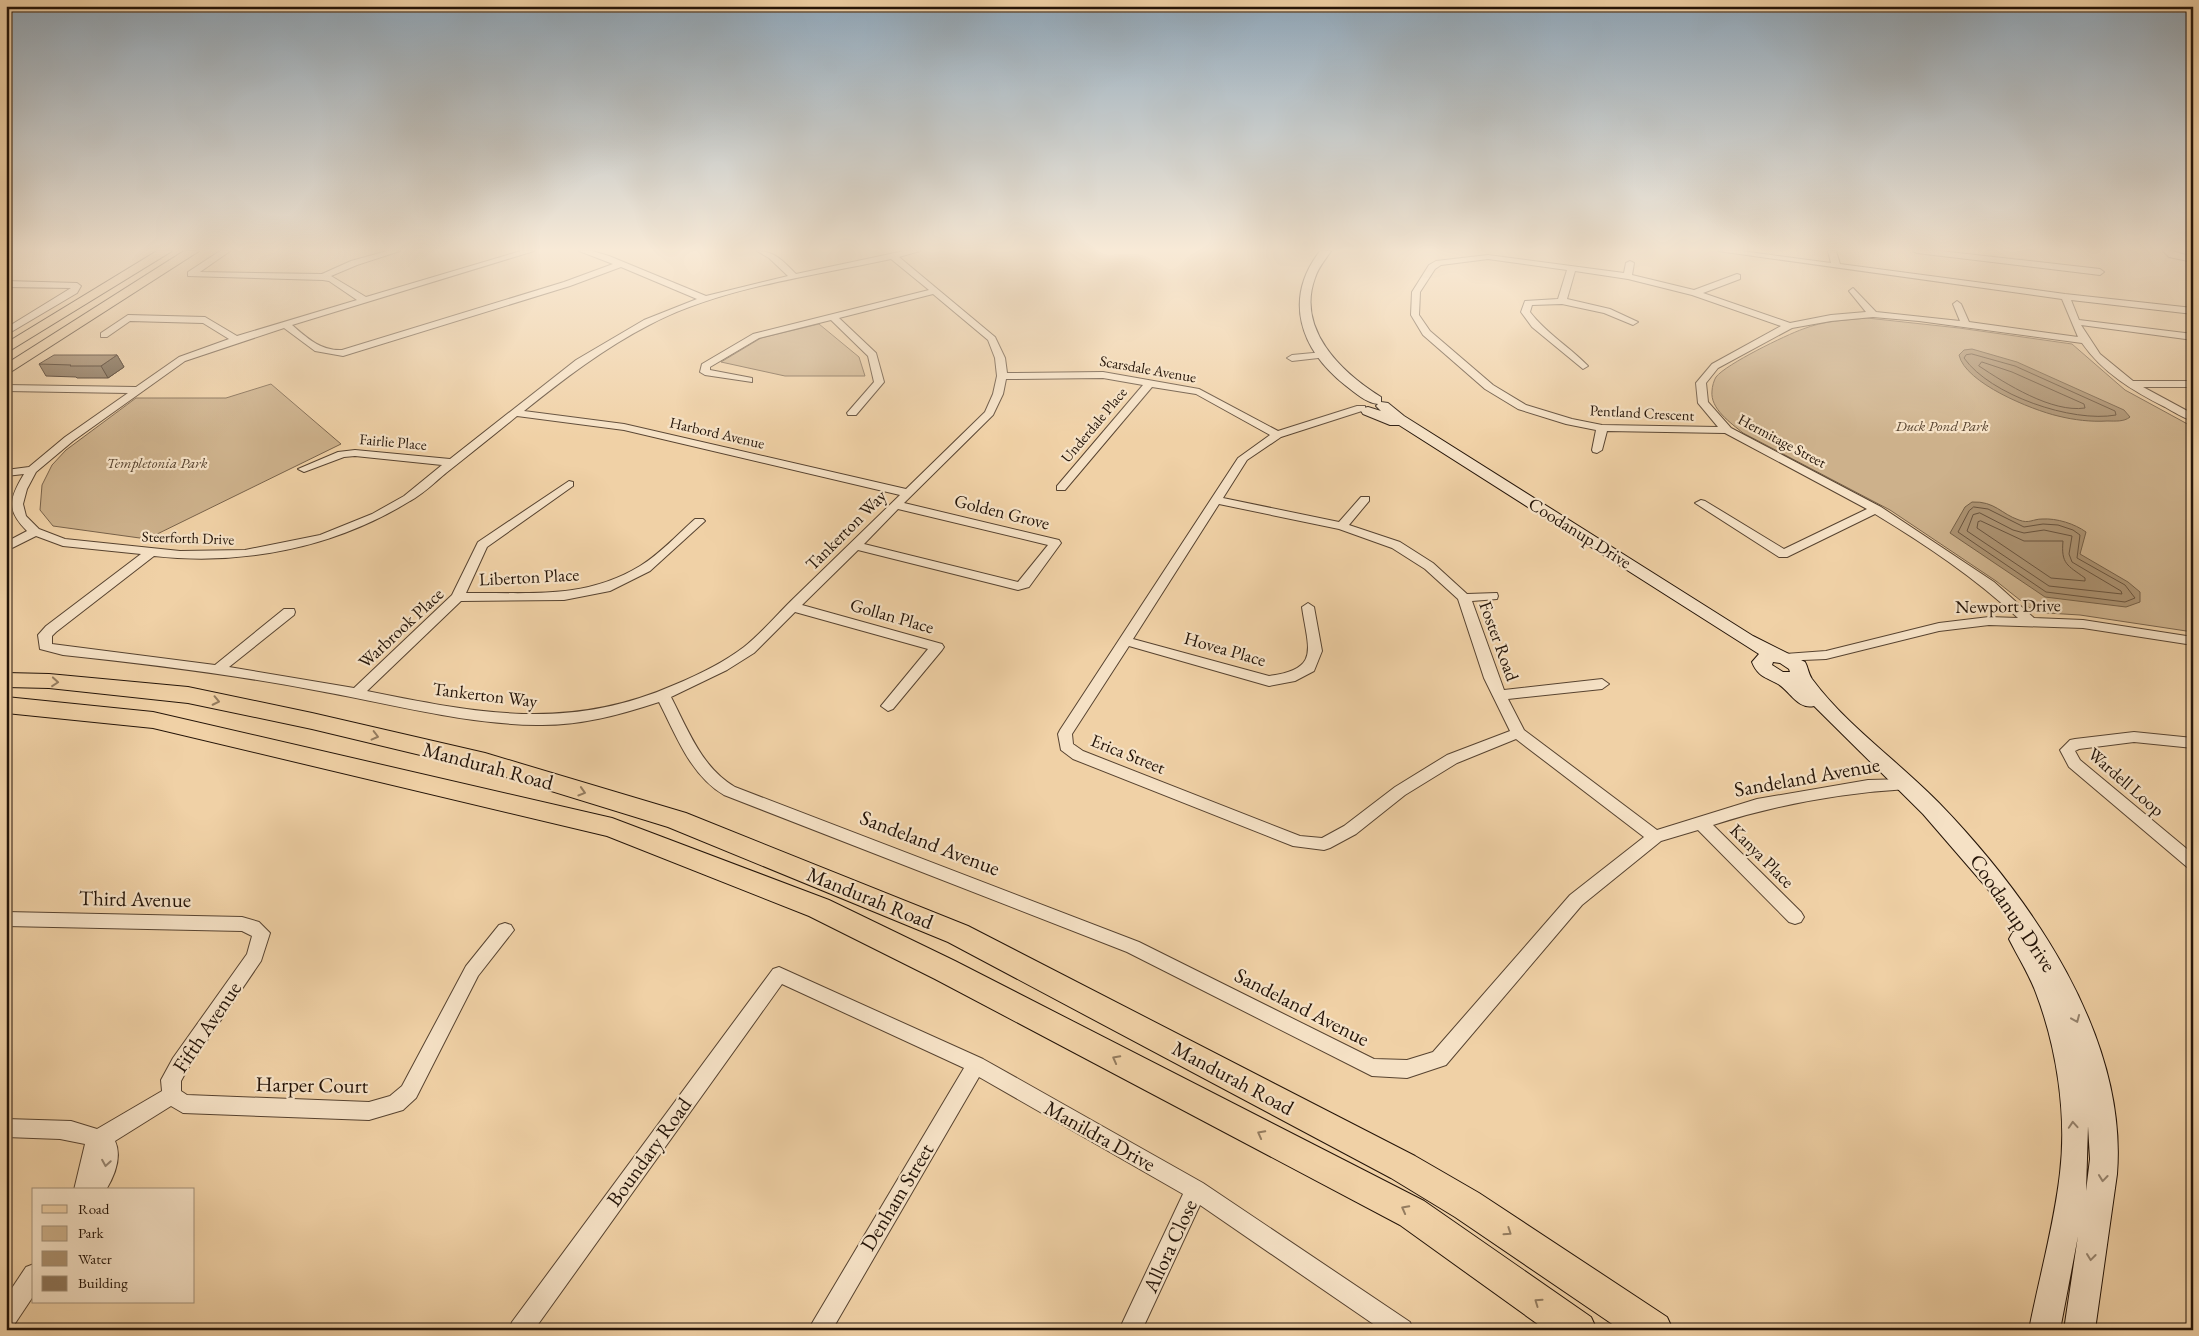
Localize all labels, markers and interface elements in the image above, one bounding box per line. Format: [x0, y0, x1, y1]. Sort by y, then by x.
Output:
street label: Scarsdale Avenue [1098, 351, 1198, 386]
street label: Underdale Place [1056, 383, 1131, 466]
street label: Pentland Crescent [1589, 400, 1695, 425]
street label: Hermitage Street [1735, 409, 1830, 472]
street label: Harbord Avenue [668, 412, 767, 453]
park label: Duck Pond Park [1894, 416, 1989, 435]
street label: Fairlie Place [359, 429, 428, 454]
park label: Templetonia Park [106, 453, 208, 472]
street label: Tankerton Way [800, 484, 891, 575]
street label: Golden Grove [952, 489, 1052, 534]
street label: Coodanup Drive [1524, 492, 1636, 573]
street label: Steerforth Drive [141, 526, 235, 549]
street label: Liberton Place [478, 562, 580, 591]
street label: Warbrook Place [353, 582, 448, 673]
street label: Gollan Place [848, 593, 937, 638]
street label: Newport Drive [1955, 593, 2061, 618]
street label: Foster Road [1474, 598, 1525, 685]
street label: Hovea Place [1182, 626, 1269, 671]
one-way arrow [51, 676, 59, 687]
street label: Tankerton Way [431, 677, 539, 712]
one-way arrow [212, 695, 221, 706]
street label: Erica Street [1088, 728, 1169, 779]
one-way arrow [370, 730, 379, 741]
street label: Mandurah Road [420, 735, 557, 796]
street label: Wardell Loop [2083, 742, 2169, 821]
street label: Sandeland Avenue [1732, 750, 1882, 803]
one-way arrow [578, 786, 586, 796]
street label: Sandeland Avenue [856, 803, 1004, 882]
street label: Kanya Place [1725, 819, 1799, 893]
street label: Coodanup Drive [1964, 848, 2063, 977]
street label: Mandurah Road [803, 860, 938, 935]
street label: Third Avenue [79, 884, 191, 913]
street label: Sandeland Avenue [1230, 961, 1374, 1052]
street label: Fifth Avenue [166, 976, 247, 1078]
one-way arrow [2069, 1014, 2080, 1023]
street label: Mandurah Road [1168, 1034, 1299, 1121]
one-way arrow [1113, 1055, 1122, 1065]
street label: Harper Court [255, 1070, 369, 1099]
street label: Boundary Road [600, 1092, 697, 1212]
street label: Manildra Drive [1040, 1094, 1161, 1177]
one-way arrow [2068, 1121, 2079, 1129]
one-way arrow [1257, 1130, 1266, 1140]
street label: Denham Street [854, 1138, 940, 1256]
one-way arrow [102, 1159, 112, 1168]
one-way arrow [2098, 1174, 2109, 1182]
legend [32, 1188, 195, 1304]
street label: Allora Close [1136, 1195, 1203, 1298]
text: Road [78, 1199, 110, 1218]
one-way arrow [1401, 1205, 1410, 1215]
text: Park [78, 1223, 105, 1242]
one-way arrow [1502, 1226, 1512, 1235]
text: Water [78, 1249, 112, 1268]
one-way arrow [2086, 1253, 2097, 1261]
text: Building [78, 1273, 128, 1292]
one-way arrow [1534, 1299, 1544, 1308]

